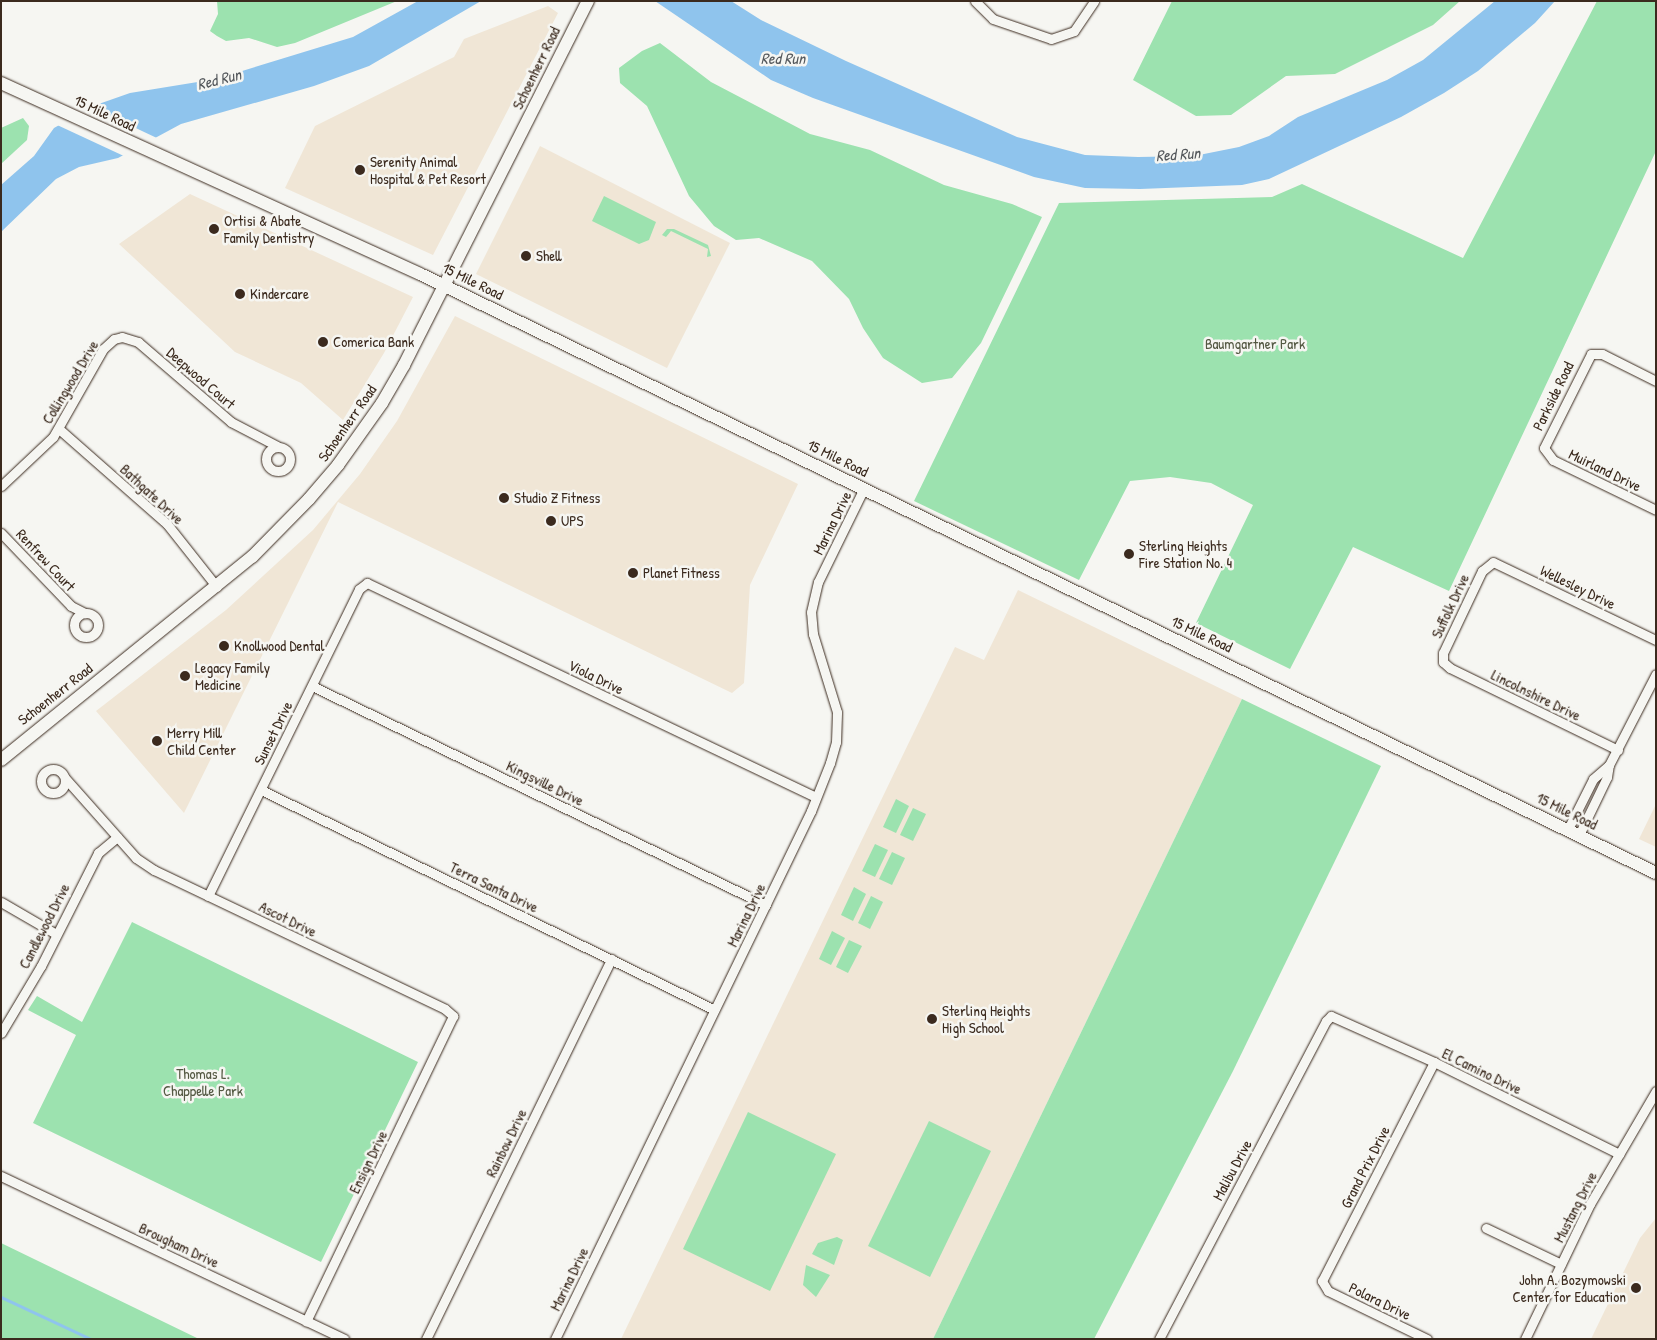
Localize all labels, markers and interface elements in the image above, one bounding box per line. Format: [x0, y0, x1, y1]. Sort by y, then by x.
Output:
street label: Schoenherr Road [508, 24, 564, 112]
water label: Red Run [761, 48, 805, 68]
water label: Red Run [195, 64, 243, 94]
street label: 15 Mile Road [72, 91, 138, 135]
water label: Red Run [1155, 143, 1201, 165]
place label: Serenity Animal Hospital & Pet Resort [370, 152, 486, 187]
marker: Serenity Animal Hospital & Pet Resort [354, 164, 366, 176]
place label: Ortisi & Abate Family Dentistry [224, 211, 314, 246]
marker: Ortisi & Abate Family Dentistry [208, 223, 220, 235]
place label: Shell [536, 247, 562, 265]
marker: Shell [520, 250, 532, 262]
street label: 15 Mile Road [440, 259, 506, 303]
place label: Kindercare [250, 285, 309, 303]
marker: Kindercare [234, 288, 246, 300]
place label: Comerica Bank [333, 333, 414, 351]
park label: Baumgartner Park [1205, 335, 1305, 353]
marker: Comerica Bank [317, 336, 329, 348]
street label: Collingwood Drive [38, 337, 102, 427]
street label: Deepwood Court [163, 343, 239, 413]
street label: Parkside Road [1529, 359, 1577, 433]
street label: Schoenherr Road [314, 381, 380, 465]
street label: 15 Mile Road [805, 436, 871, 480]
street label: Muirland Drive [1566, 445, 1644, 495]
street label: Bathgate Drive [116, 460, 188, 528]
street label: Marina Drive [809, 488, 855, 558]
place label: Studio Z Fitness [514, 489, 600, 507]
marker: Studio Z Fitness [498, 492, 510, 504]
place label: UPS [561, 512, 583, 530]
marker: UPS [545, 515, 557, 527]
street label: Renfrew Court [13, 525, 79, 595]
place label: Sterling Heights Fire Station No. 4 [1139, 536, 1232, 571]
marker: Sterling Heights Fire Station No. 4 [1123, 548, 1135, 560]
street label: Wellesley Drive [1537, 561, 1619, 613]
place label: Planet Fitness [643, 564, 720, 582]
marker: Planet Fitness [627, 567, 639, 579]
street label: Suffolk Drive [1427, 571, 1473, 641]
street label: 15 Mile Road [1169, 612, 1235, 656]
place label: Knollwood Dental [234, 637, 324, 655]
marker: Knollwood Dental [218, 640, 230, 652]
street label: Viola Drive [565, 656, 627, 698]
place label: Legacy Family Medicine [195, 658, 270, 693]
street label: Schoenherr Road [14, 659, 96, 729]
street label: Lincolnshire Drive [1488, 666, 1584, 724]
marker: Legacy Family Medicine [179, 670, 191, 682]
street label: Sunset Drive [250, 698, 296, 768]
place label: Merry Mill Child Center [167, 723, 236, 758]
marker: Merry Mill Child Center [151, 735, 163, 747]
street label: Kingsville Drive [503, 757, 587, 809]
street label: 15 Mile Road [1534, 789, 1600, 833]
street label: Terra Santa Drive [447, 858, 541, 916]
street label: Candlewood Drive [15, 880, 73, 972]
street label: Marina Drive [723, 880, 769, 950]
street label: Ascot Drive [256, 897, 320, 941]
place label: Sterling Heights High School [942, 1001, 1030, 1036]
marker: Sterling Heights High School [926, 1013, 938, 1025]
street label: El Camino Drive [1439, 1044, 1525, 1098]
park label: Thomas L. Chappelle Park [163, 1064, 243, 1099]
street label: Rainbow Drive [482, 1106, 530, 1180]
street label: Grand Prix Drive [1337, 1123, 1393, 1211]
street label: Ensign Drive [345, 1128, 391, 1196]
street label: Malibu Drive [1209, 1137, 1255, 1203]
street label: Mustang Drive [1550, 1169, 1600, 1245]
street label: Brougham Drive [136, 1219, 222, 1271]
street label: Marina Drive [546, 1244, 592, 1314]
place label: John A. Bozymowski Center for Education [1512, 1270, 1626, 1305]
street label: Polara Drive [1346, 1278, 1414, 1324]
marker: John A. Bozymowski Center for Education [1630, 1282, 1642, 1294]

